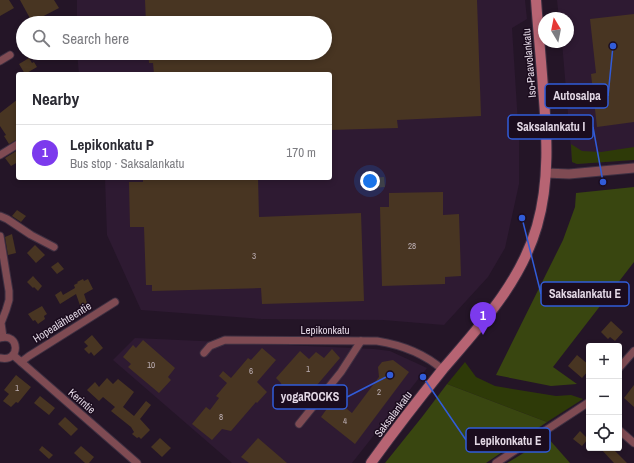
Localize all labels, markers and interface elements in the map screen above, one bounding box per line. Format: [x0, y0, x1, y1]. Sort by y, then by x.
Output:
north arrow [538, 12, 574, 48]
search box [16, 16, 332, 60]
icon: search [30, 27, 52, 49]
text: Search here [62, 28, 129, 49]
street label: Iso-Paavolankatu [519, 28, 539, 98]
callout: Autosalpa [545, 84, 608, 108]
text: Nearby [32, 87, 79, 110]
text: Autosalpa [553, 88, 601, 104]
callout: Saksalankatu I [508, 115, 593, 139]
text: Saksalankatu I [517, 119, 585, 135]
text: Lepikonkatu P [70, 134, 154, 155]
text: 1 [42, 144, 48, 161]
text: 170 m [286, 144, 316, 161]
text: Bus stop · Saksalankatu [70, 155, 184, 172]
your location [360, 171, 380, 191]
house number: 28 [408, 240, 416, 252]
house number: 3 [252, 250, 256, 262]
callout: Saksalankatu E [541, 282, 629, 306]
text: Saksalankatu E [549, 286, 622, 302]
street label: Hopealähteentie [30, 299, 94, 345]
pin: 1 [470, 302, 496, 335]
street label: Lepikonkatu [300, 323, 350, 337]
map controls [586, 343, 622, 451]
button: + [586, 343, 622, 379]
house number: 10 [147, 359, 155, 371]
house number: 1 [306, 363, 310, 375]
house number: 6 [249, 365, 253, 377]
button: − [586, 379, 622, 415]
house number: 1 [15, 382, 19, 394]
street label: Kerintie [65, 385, 99, 417]
callout: yogaROCKS [273, 385, 347, 409]
house number: 2 [377, 386, 381, 398]
street label: Saksalankatu [371, 388, 415, 440]
text: yogaROCKS [281, 389, 340, 405]
house number: 8 [219, 411, 223, 423]
house number: 4 [343, 415, 347, 427]
button: locate [586, 415, 622, 451]
callout: Lepikonkatu E [466, 428, 550, 452]
text: Lepikonkatu E [474, 433, 542, 449]

